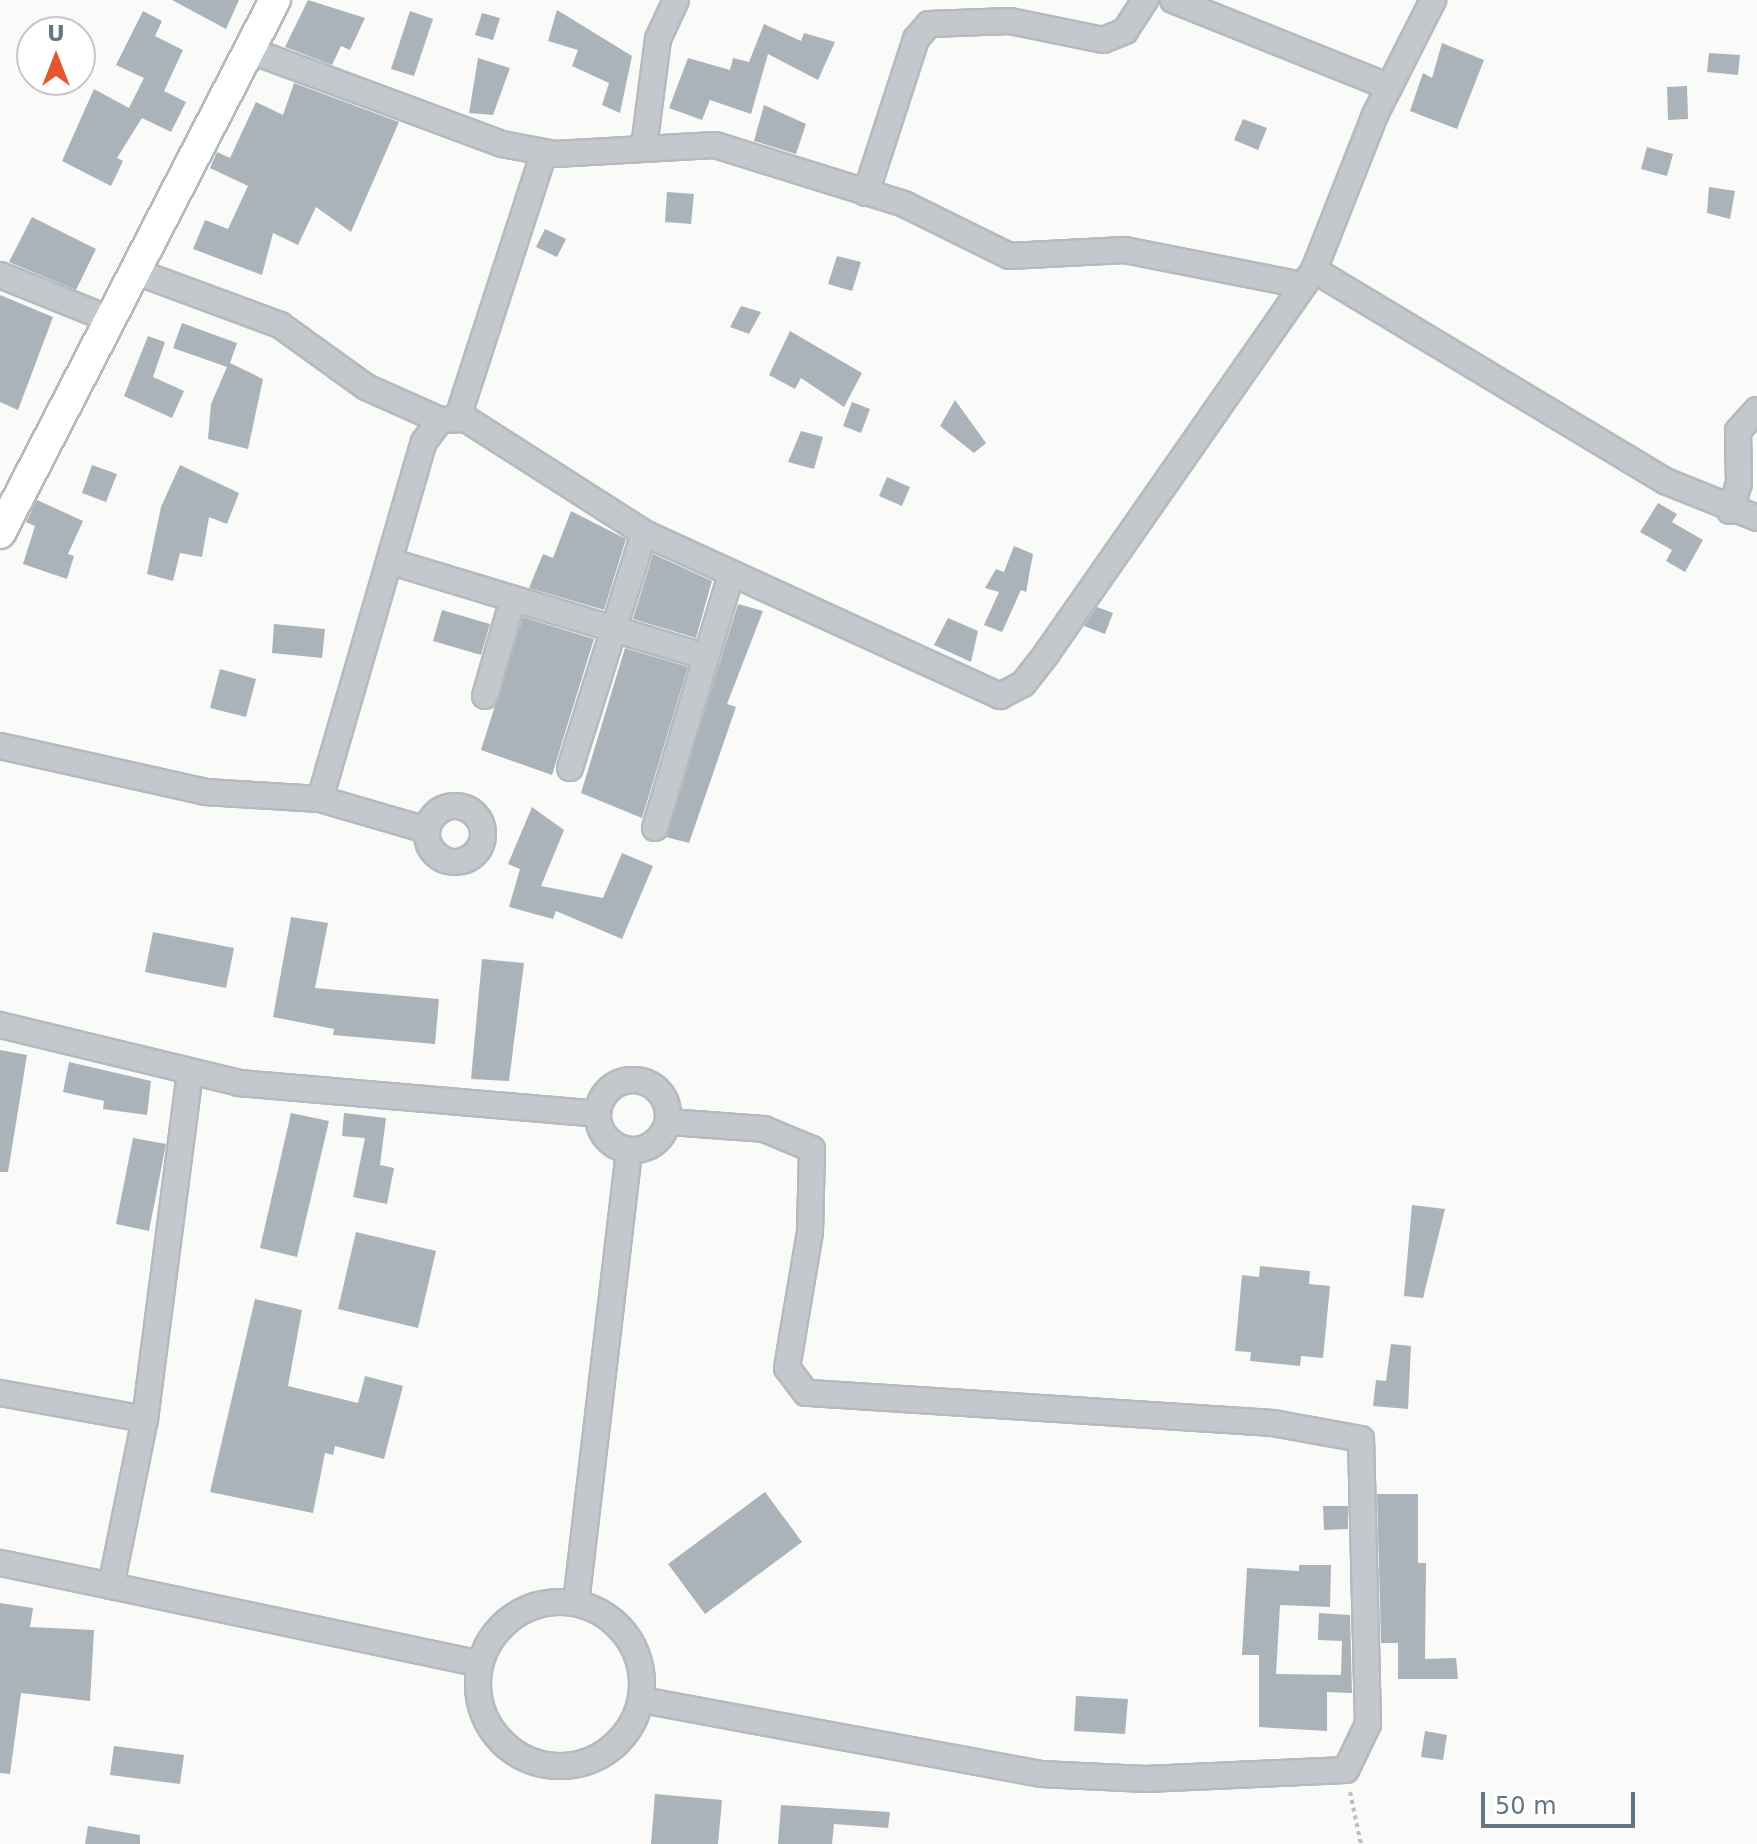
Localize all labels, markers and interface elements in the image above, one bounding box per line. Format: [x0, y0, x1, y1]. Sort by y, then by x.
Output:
north arrow [16, 16, 96, 96]
text: U [47, 21, 65, 46]
scale bar [1485, 1776, 1639, 1826]
text: 50 m [1495, 1792, 1557, 1820]

